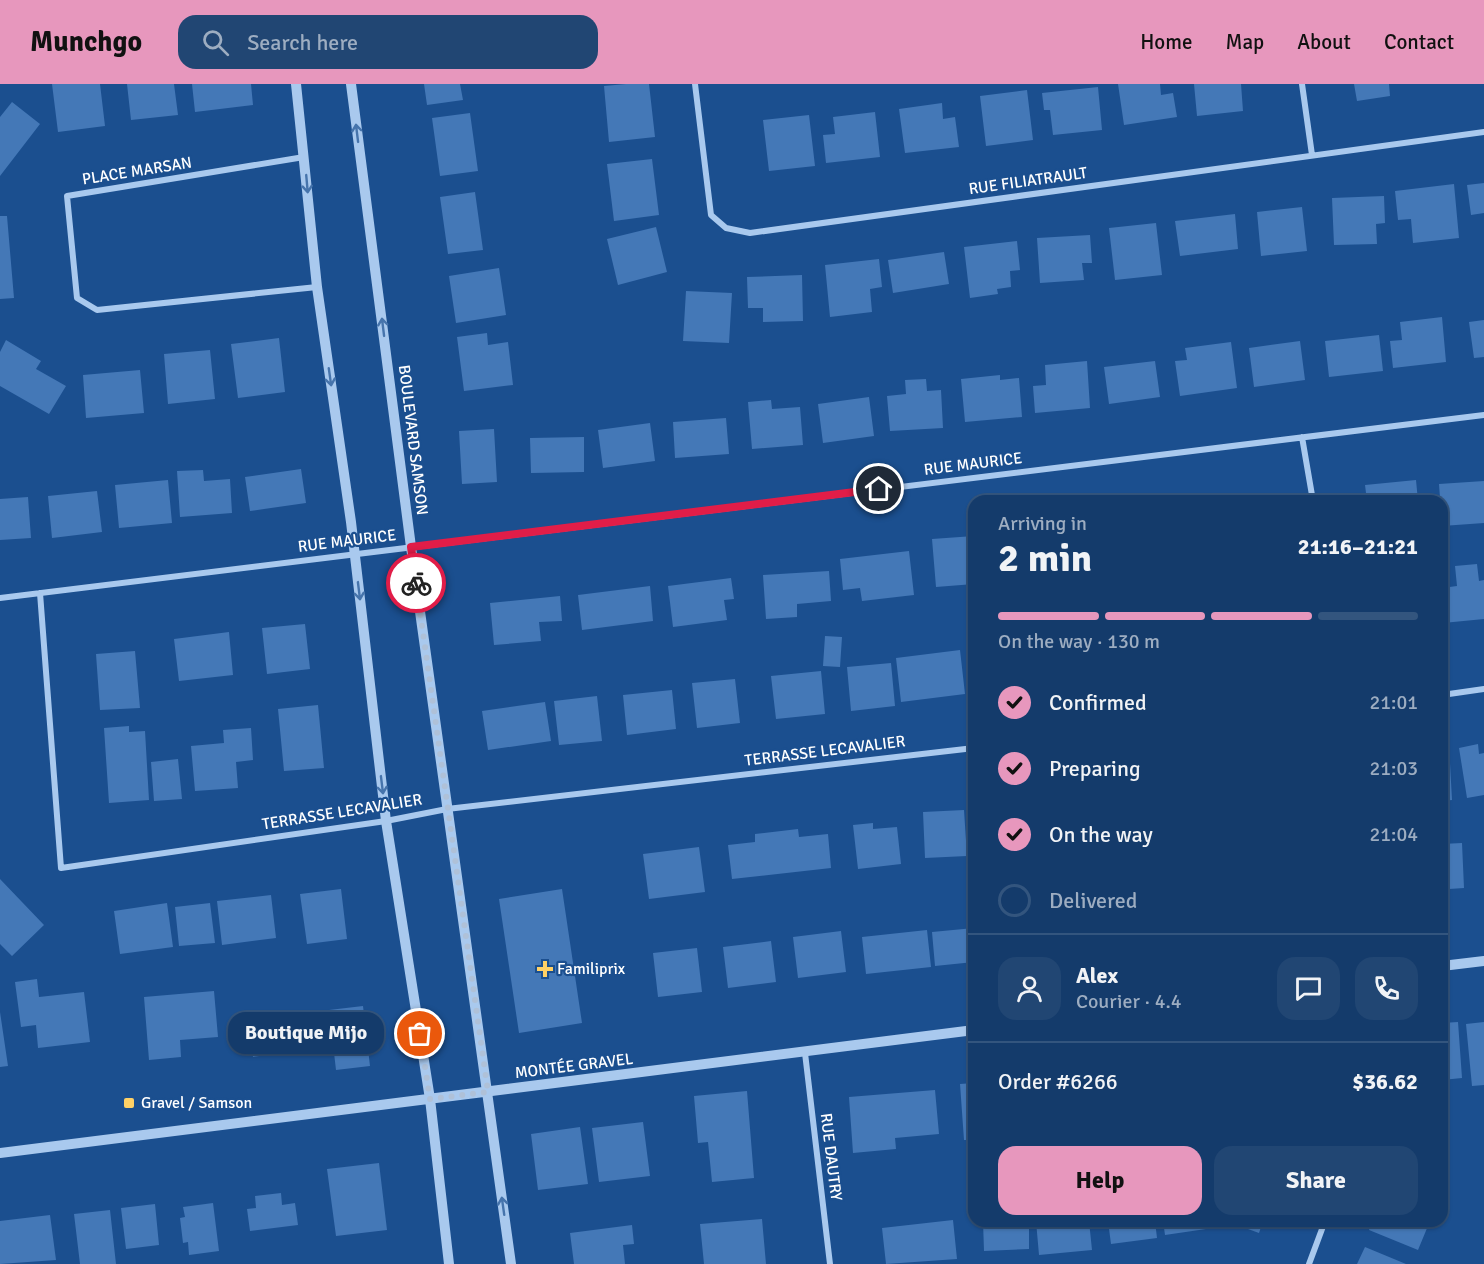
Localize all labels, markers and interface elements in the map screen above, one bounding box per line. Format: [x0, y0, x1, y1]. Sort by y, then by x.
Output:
search box [178, 15, 598, 69]
text: Munchgo [30, 25, 142, 59]
icon: search [199, 26, 232, 59]
text: Search here [247, 29, 358, 56]
text: Home [1140, 29, 1193, 55]
text: Map [1226, 29, 1264, 55]
text: About [1297, 29, 1351, 55]
text: Contact [1384, 29, 1454, 55]
one-way arrow [352, 124, 363, 144]
street label: PLACE MARSAN [81, 152, 193, 190]
street label: RUE FILIATRAULT [967, 163, 1089, 199]
one-way arrow [302, 173, 313, 193]
one-way arrow [377, 317, 388, 337]
street label: BOULEVARD SAMSON [394, 364, 432, 516]
one-way arrow [325, 367, 336, 387]
street label: RUE MAURICE [923, 448, 1023, 480]
pin [853, 463, 904, 514]
icon: home [862, 472, 895, 505]
text: Arriving in [998, 511, 1087, 536]
street label: RUE MAURICE [297, 525, 397, 557]
text: 21:16–21:21 [1298, 533, 1418, 560]
text: 2 min [998, 534, 1092, 582]
courier [386, 553, 446, 613]
icon: bike [400, 567, 433, 600]
one-way arrow [354, 581, 365, 601]
text: On the way · 130 m [998, 629, 1160, 654]
icon: check [998, 686, 1031, 719]
text: Confirmed [1049, 689, 1147, 716]
text: 21:01 [1369, 690, 1418, 715]
street label: TERRASSE LECAVALIER [744, 731, 907, 771]
icon: check [998, 752, 1031, 785]
text: Preparing [1049, 755, 1141, 782]
text: 21:03 [1369, 756, 1418, 781]
one-way arrow [377, 775, 388, 795]
street label: TERRASSE LECAVALIER [261, 789, 424, 835]
icon: check [998, 818, 1031, 851]
text: On the way [1049, 821, 1153, 848]
text: 21:04 [1369, 822, 1418, 847]
text: Delivered [1049, 887, 1137, 914]
button: person [998, 957, 1061, 1020]
button: chat [1277, 957, 1340, 1020]
button: phone [1355, 957, 1418, 1020]
place label: Familiprix [557, 959, 626, 979]
marker: Familiprix [538, 962, 552, 976]
text: Alex [1076, 962, 1118, 989]
text: Courier · 4.4 [1076, 989, 1182, 1014]
pin [394, 1008, 445, 1059]
callout: Boutique Mijo [228, 1013, 384, 1055]
icon: bag [403, 1017, 436, 1050]
text: Boutique Mijo [245, 1020, 367, 1045]
street label: MONTÉE GRAVEL [514, 1049, 634, 1083]
text: Order #6266 [998, 1068, 1118, 1095]
text: $36.62 [1352, 1068, 1418, 1095]
place label: Gravel / Samson [141, 1093, 252, 1113]
marker: Gravel / Samson [122, 1096, 136, 1110]
street label: RUE DAUTRY [816, 1112, 846, 1202]
button: Help [998, 1146, 1202, 1215]
button: Share [1214, 1146, 1418, 1215]
one-way arrow [498, 1197, 509, 1216]

